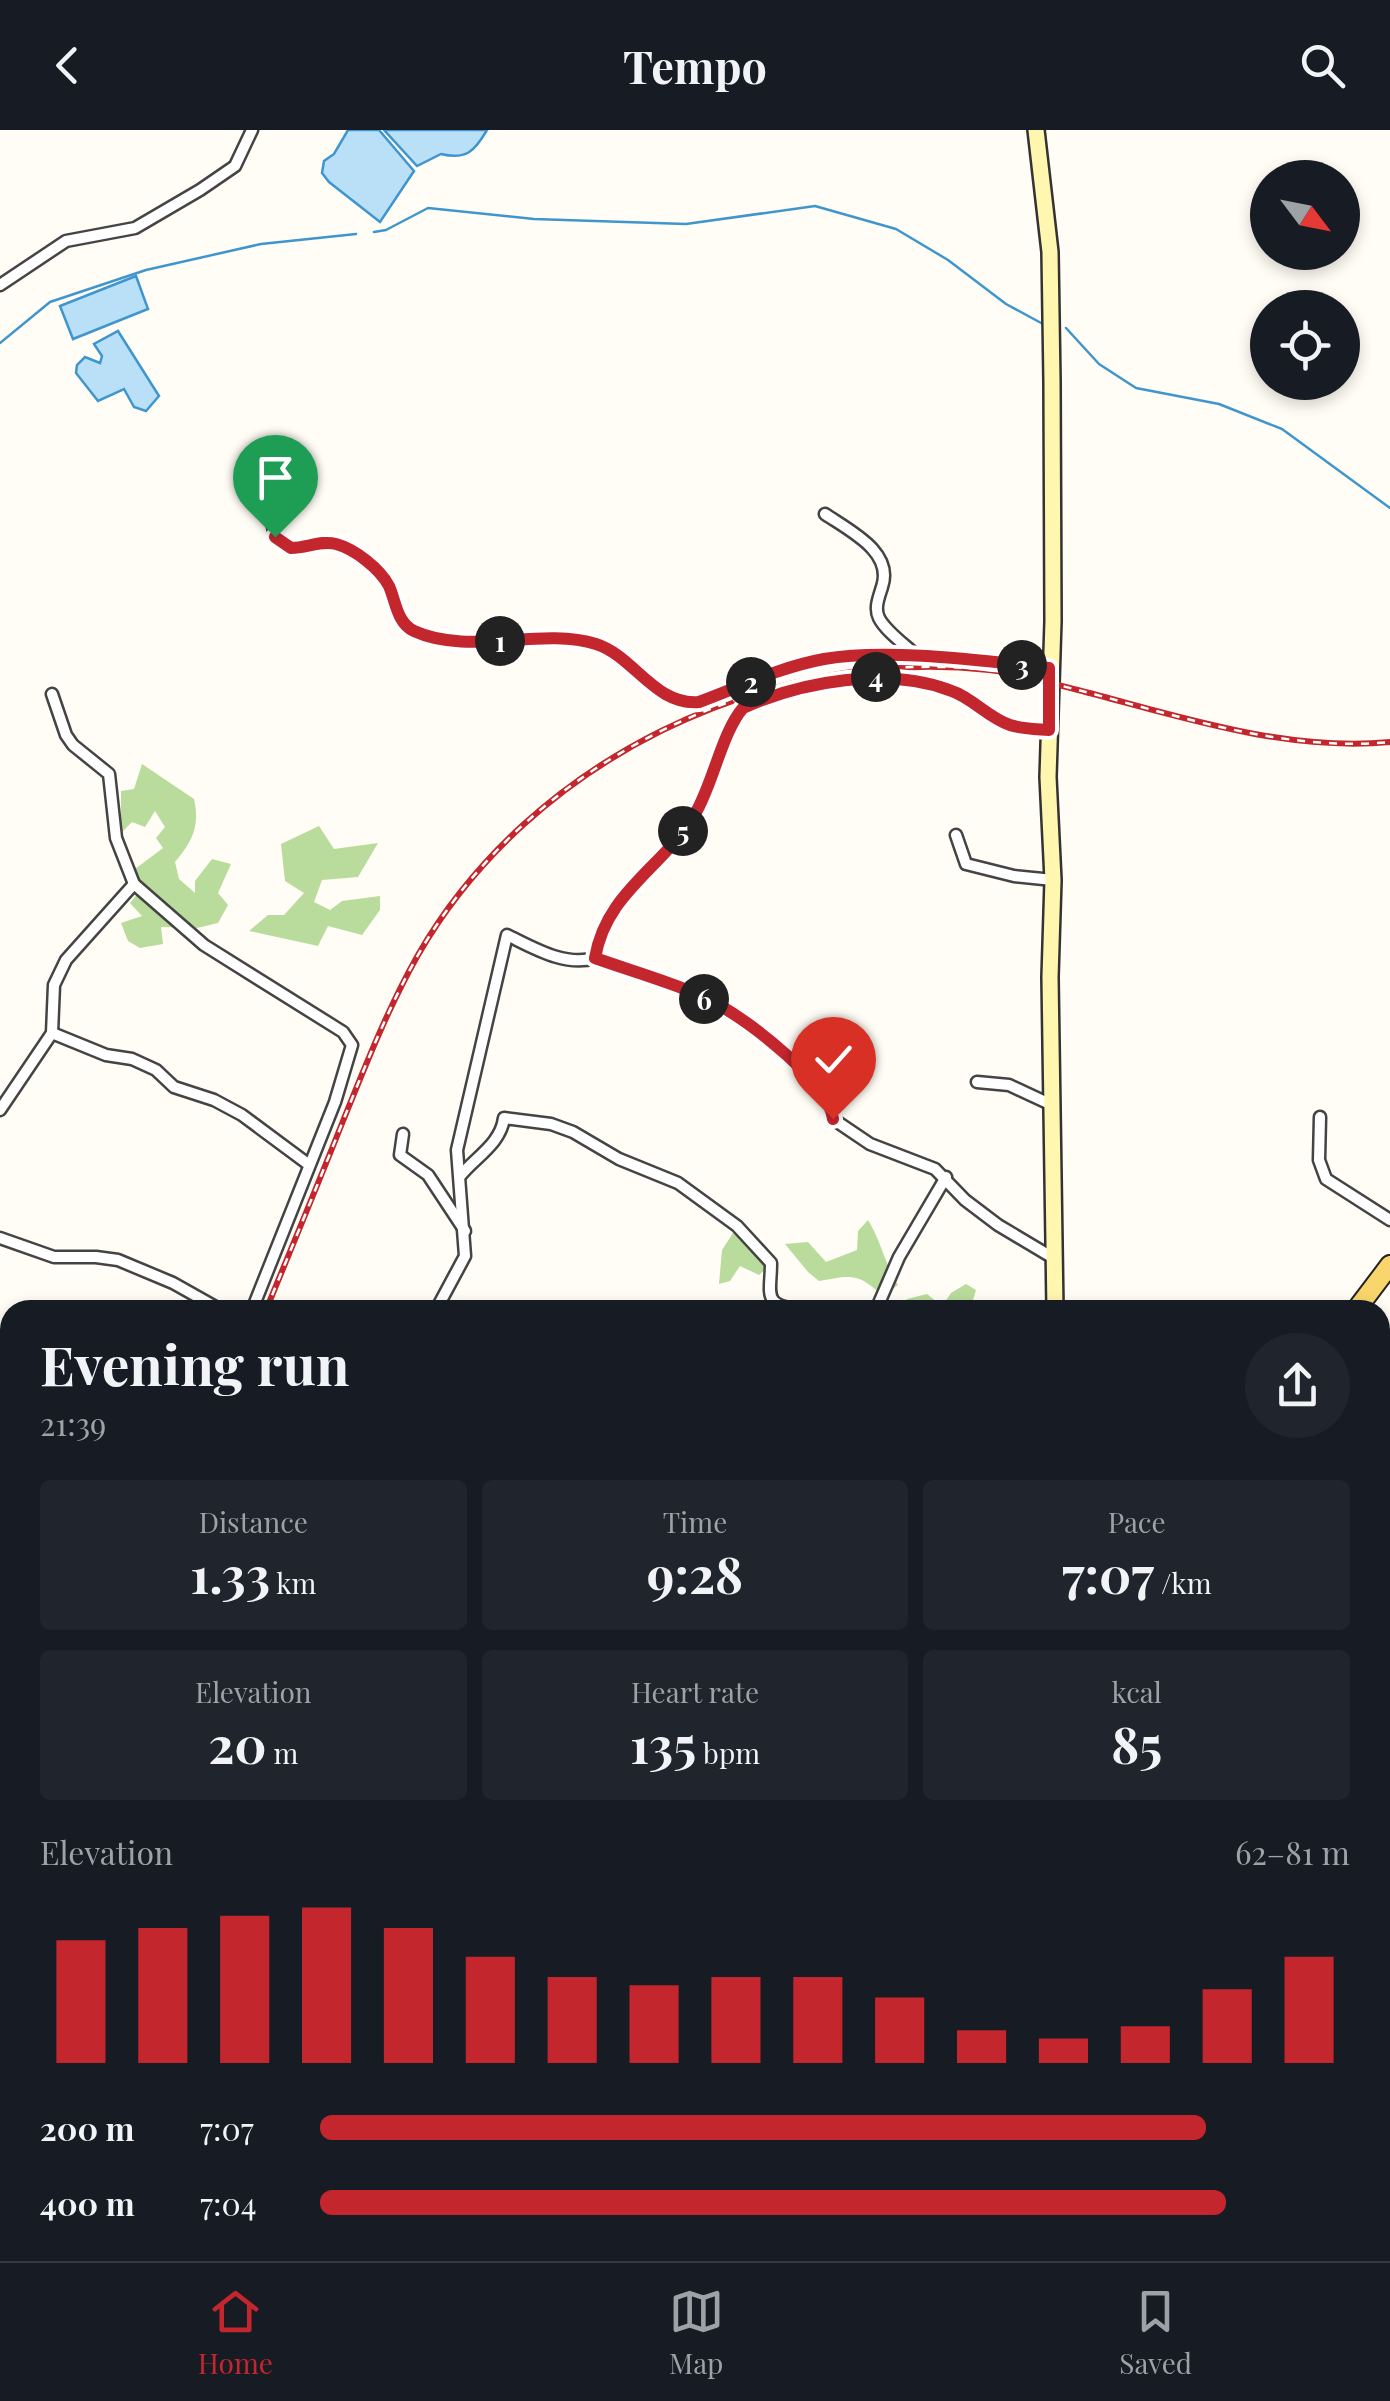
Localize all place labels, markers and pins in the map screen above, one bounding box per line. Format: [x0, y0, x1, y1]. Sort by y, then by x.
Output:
pin [233, 435, 318, 538]
pin: 1 [475, 616, 525, 666]
pin: 3 [997, 640, 1047, 690]
pin: 4 [851, 652, 901, 702]
pin: 2 [726, 657, 776, 707]
pin: 5 [658, 806, 708, 856]
pin: 6 [679, 974, 729, 1024]
pin [791, 1017, 876, 1120]

